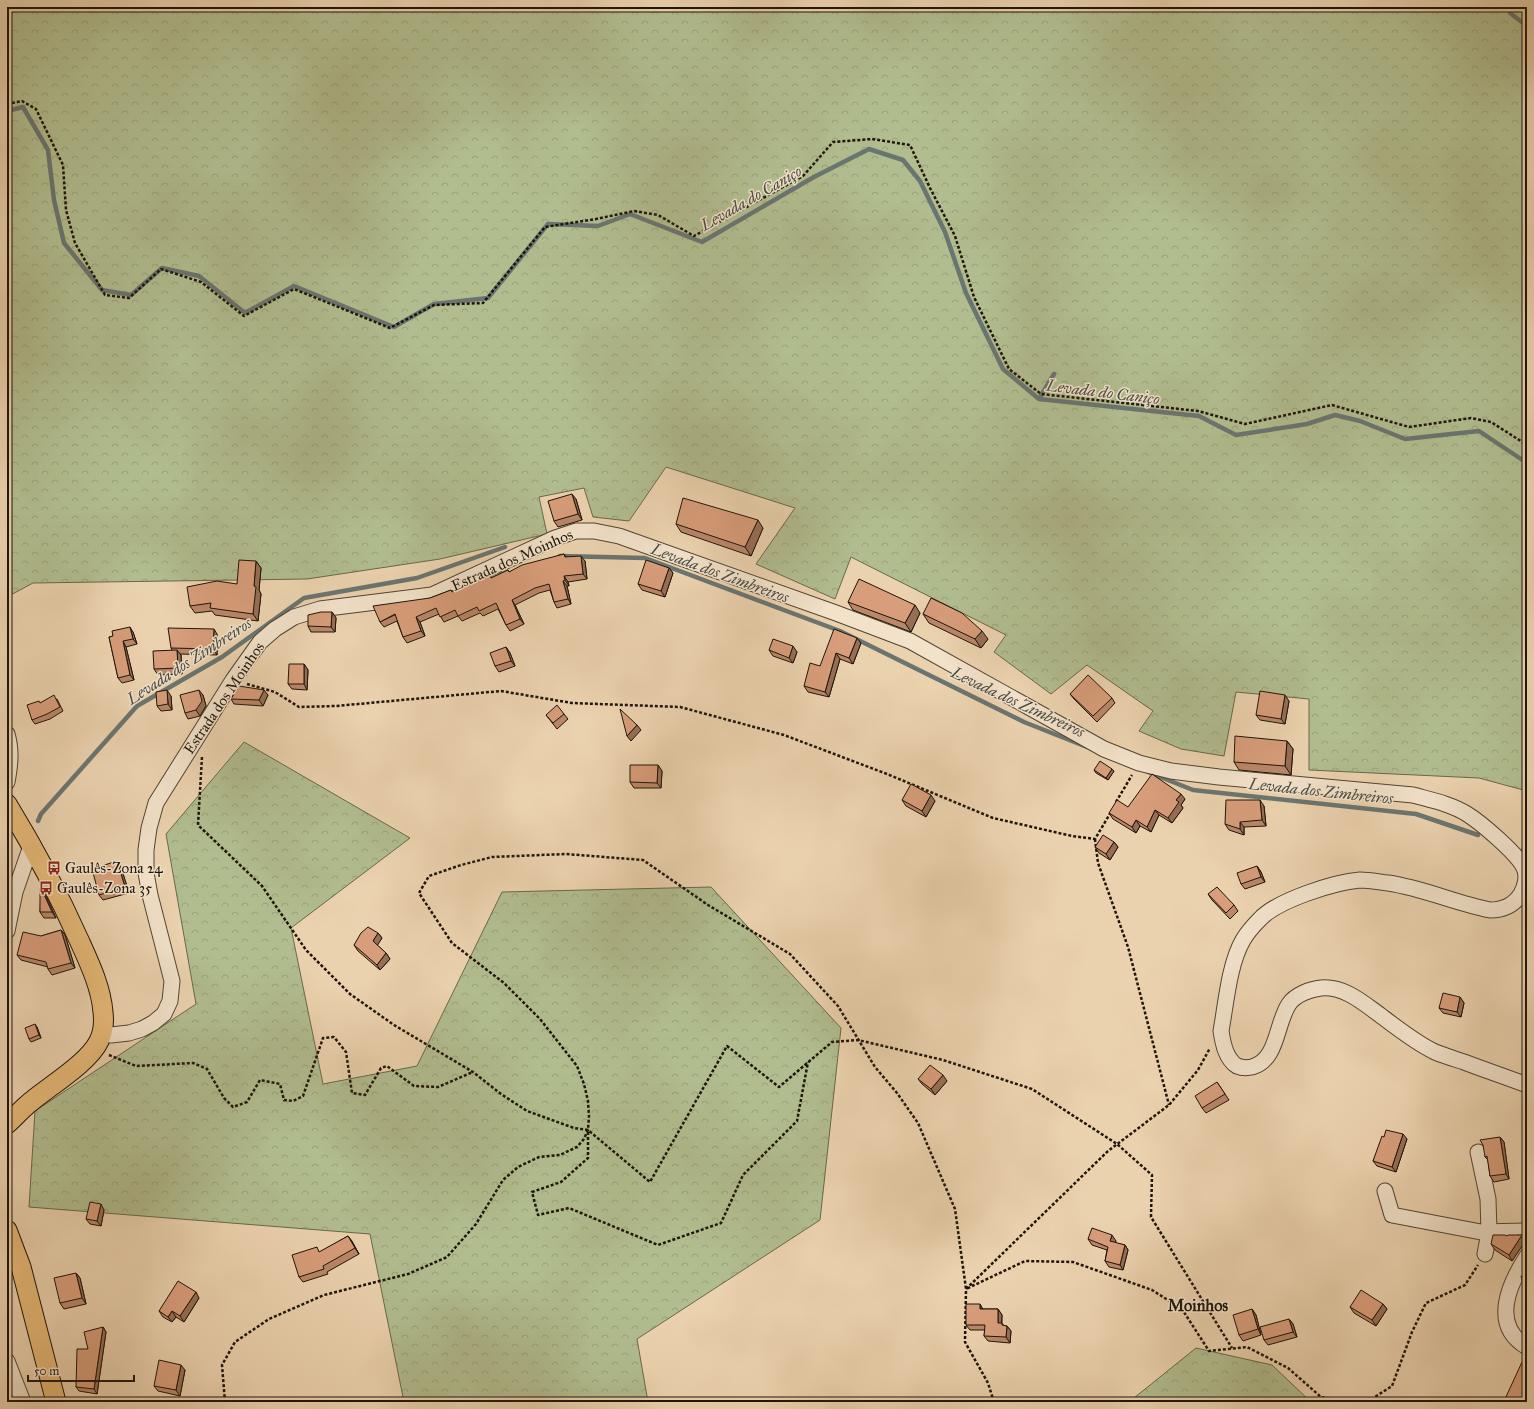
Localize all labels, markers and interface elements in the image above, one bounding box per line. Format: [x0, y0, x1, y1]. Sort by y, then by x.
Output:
water label: Levada do Caniço [696, 161, 805, 235]
water label: Levada do Caniço [1044, 376, 1161, 408]
street label: Estrada dos Moinhos [448, 525, 576, 595]
water label: Levada dos Zimbreiros [648, 539, 792, 607]
water label: Levada dos Zimbreiros [122, 613, 255, 709]
street label: Estrada dos Moinhos [180, 639, 268, 757]
water label: Levada dos Zimbreiros [947, 662, 1088, 741]
water label: Levada dos Zimbreiros [1247, 774, 1395, 808]
place label: Gaulês-Zona 24 [65, 859, 163, 877]
bus stop icon: Gaulês-Zona 24 [46, 860, 62, 876]
place label: Gaulês-Zona 35 [57, 879, 152, 897]
bus stop icon: Gaulês-Zona 35 [38, 880, 54, 896]
district label: Moinhos [1168, 1296, 1228, 1315]
scale bar [28, 1357, 134, 1383]
text: 50 m [34, 1364, 59, 1378]

